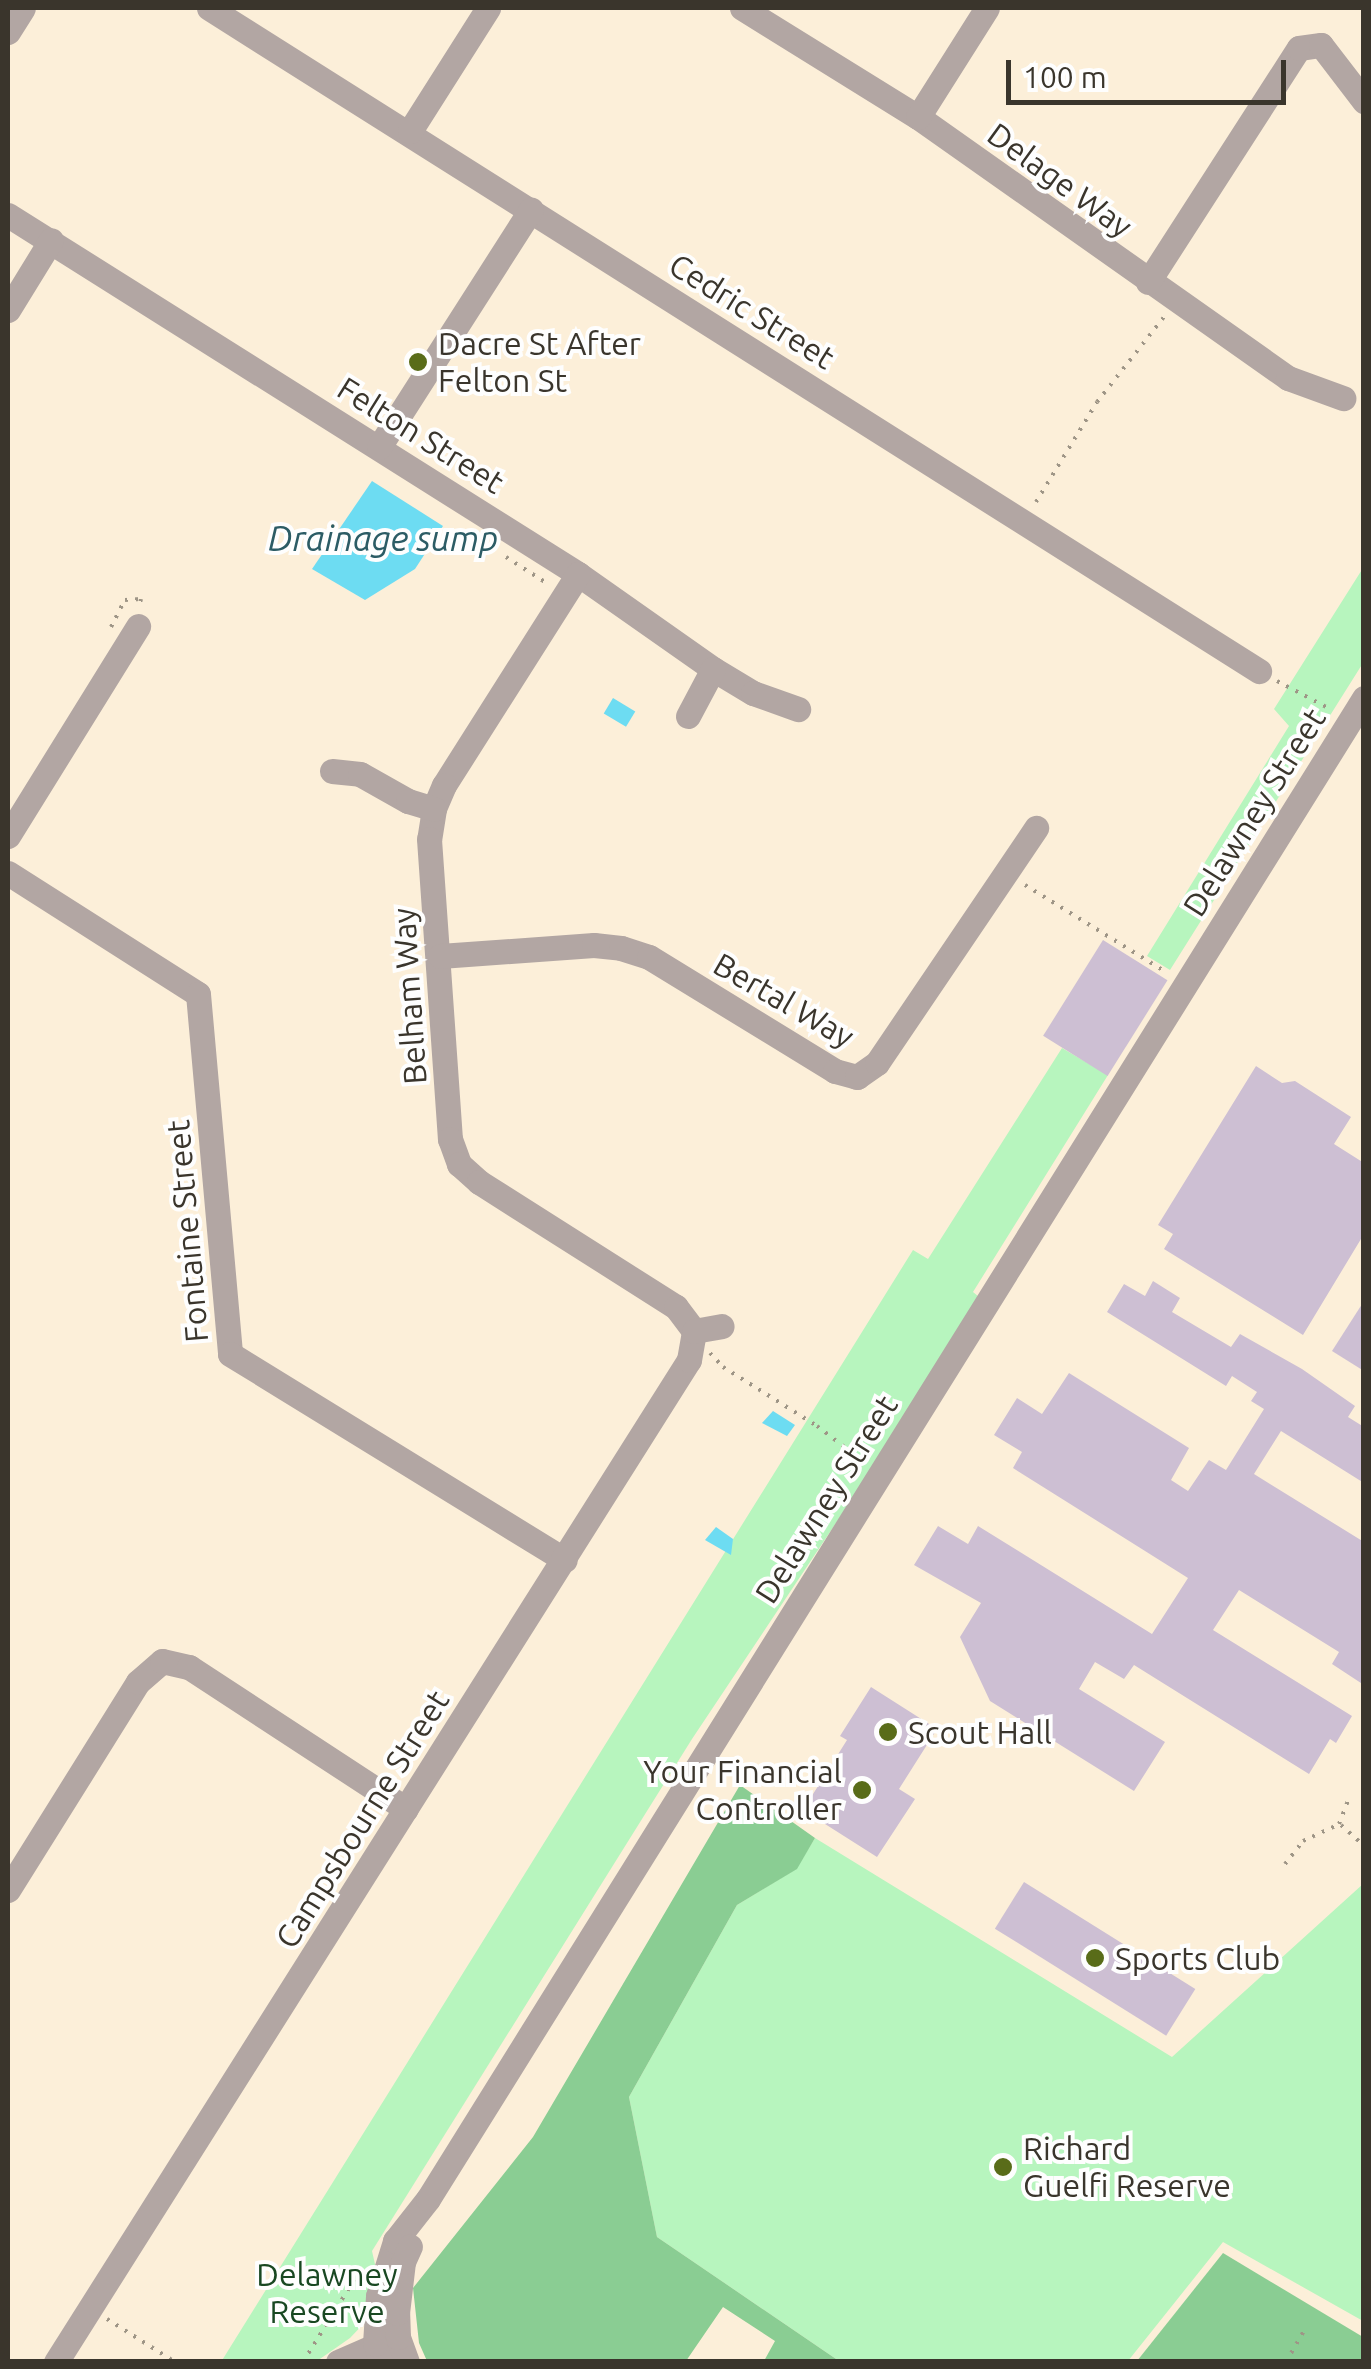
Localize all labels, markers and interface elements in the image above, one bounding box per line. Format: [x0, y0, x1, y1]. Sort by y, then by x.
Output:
scale bar [1011, 40, 1291, 102]
text: 100 m [1023, 60, 1107, 94]
street label: Delage Way [980, 115, 1140, 245]
street label: Cedric Street [662, 245, 842, 377]
place label: Dacre St After Felton St [438, 325, 641, 400]
marker: Dacre St After Felton St [407, 351, 429, 373]
street label: Felton Street [331, 369, 511, 501]
water label: Drainage sump [268, 517, 498, 559]
street label: Delawney Street [1175, 701, 1333, 923]
street label: Belham Way [384, 906, 434, 1086]
street label: Bertal Way [707, 944, 861, 1056]
street label: Fontaine Street [158, 1118, 216, 1344]
street label: Delawney Street [747, 1388, 905, 1610]
street label: Campsbourne Street [267, 1683, 457, 1955]
place label: Scout Hall [908, 1713, 1052, 1751]
marker: Scout Hall [877, 1721, 899, 1743]
place label: Your Financial Controller [643, 1753, 842, 1828]
marker: Your Financial Controller [851, 1779, 873, 1801]
place label: Sports Club [1115, 1939, 1280, 1977]
marker: Sports Club [1084, 1947, 1106, 1969]
place label: Richard Guelfi Reserve [1023, 2130, 1231, 2205]
marker: Richard Guelfi Reserve [992, 2156, 1014, 2178]
park label: Delawney Reserve [256, 2256, 398, 2331]

